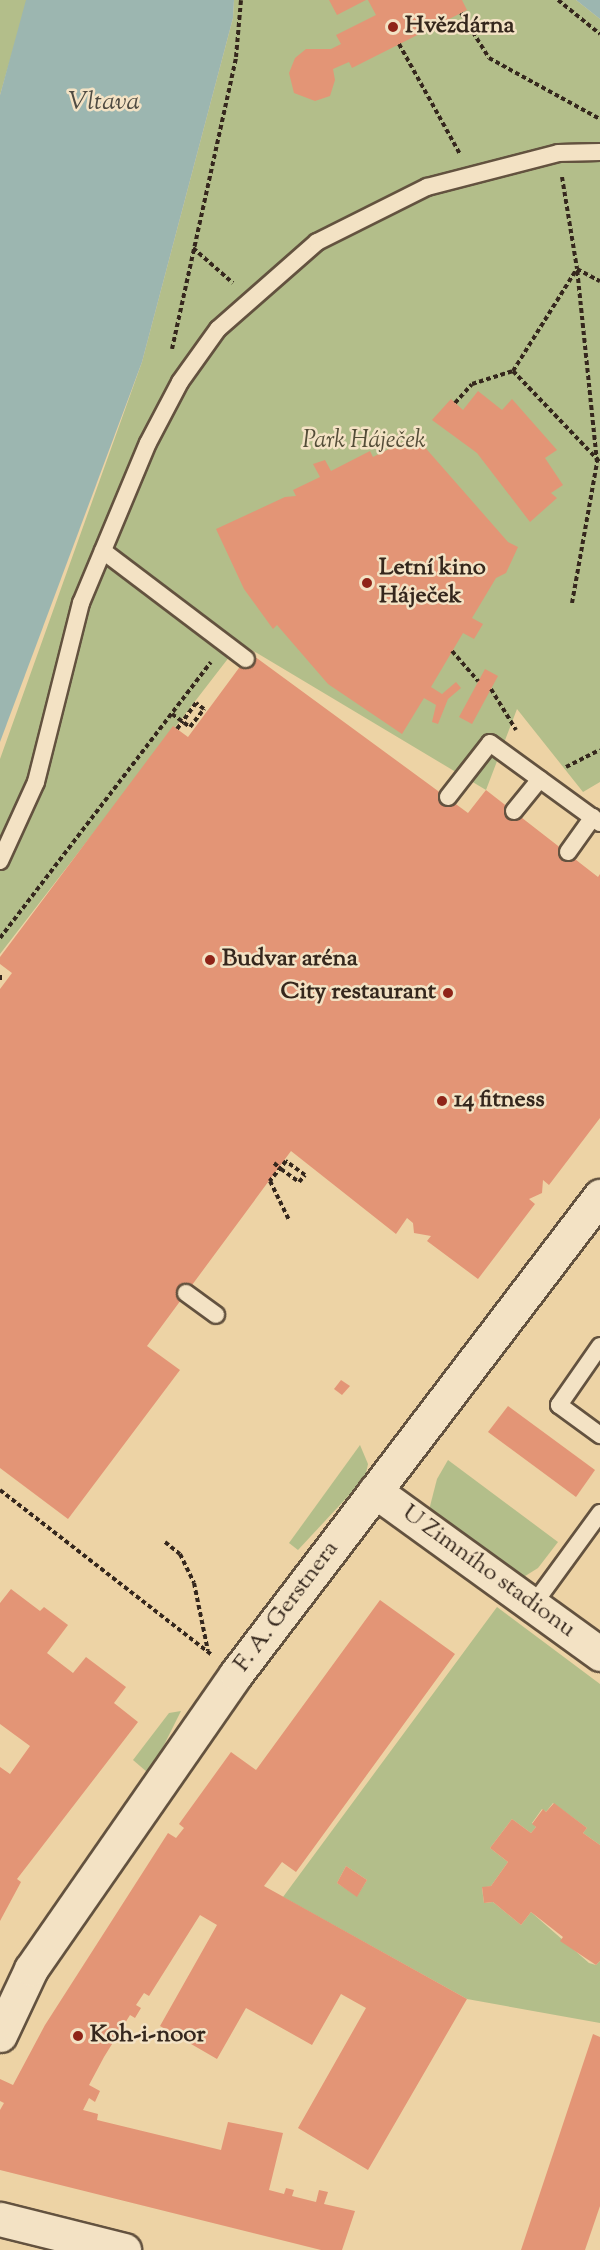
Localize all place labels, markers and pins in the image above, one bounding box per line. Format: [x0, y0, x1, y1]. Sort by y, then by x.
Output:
place label: Hvězdárna [405, 13, 515, 41]
marker: Hvězdárna [386, 20, 400, 34]
place label: Letní kino Háječek [379, 555, 486, 611]
marker: Letní kino Háječek [360, 576, 374, 590]
place label: Budvar aréna [222, 946, 358, 974]
marker: Budvar aréna [203, 953, 217, 967]
place label: City restaurant [280, 979, 436, 1007]
marker: City restaurant [441, 986, 455, 1000]
place label: 14 fitness [454, 1087, 545, 1115]
marker: 14 fitness [435, 1094, 449, 1108]
place label: Koh-i-noor [90, 2022, 205, 2050]
marker: Koh-i-noor [71, 2029, 85, 2043]

